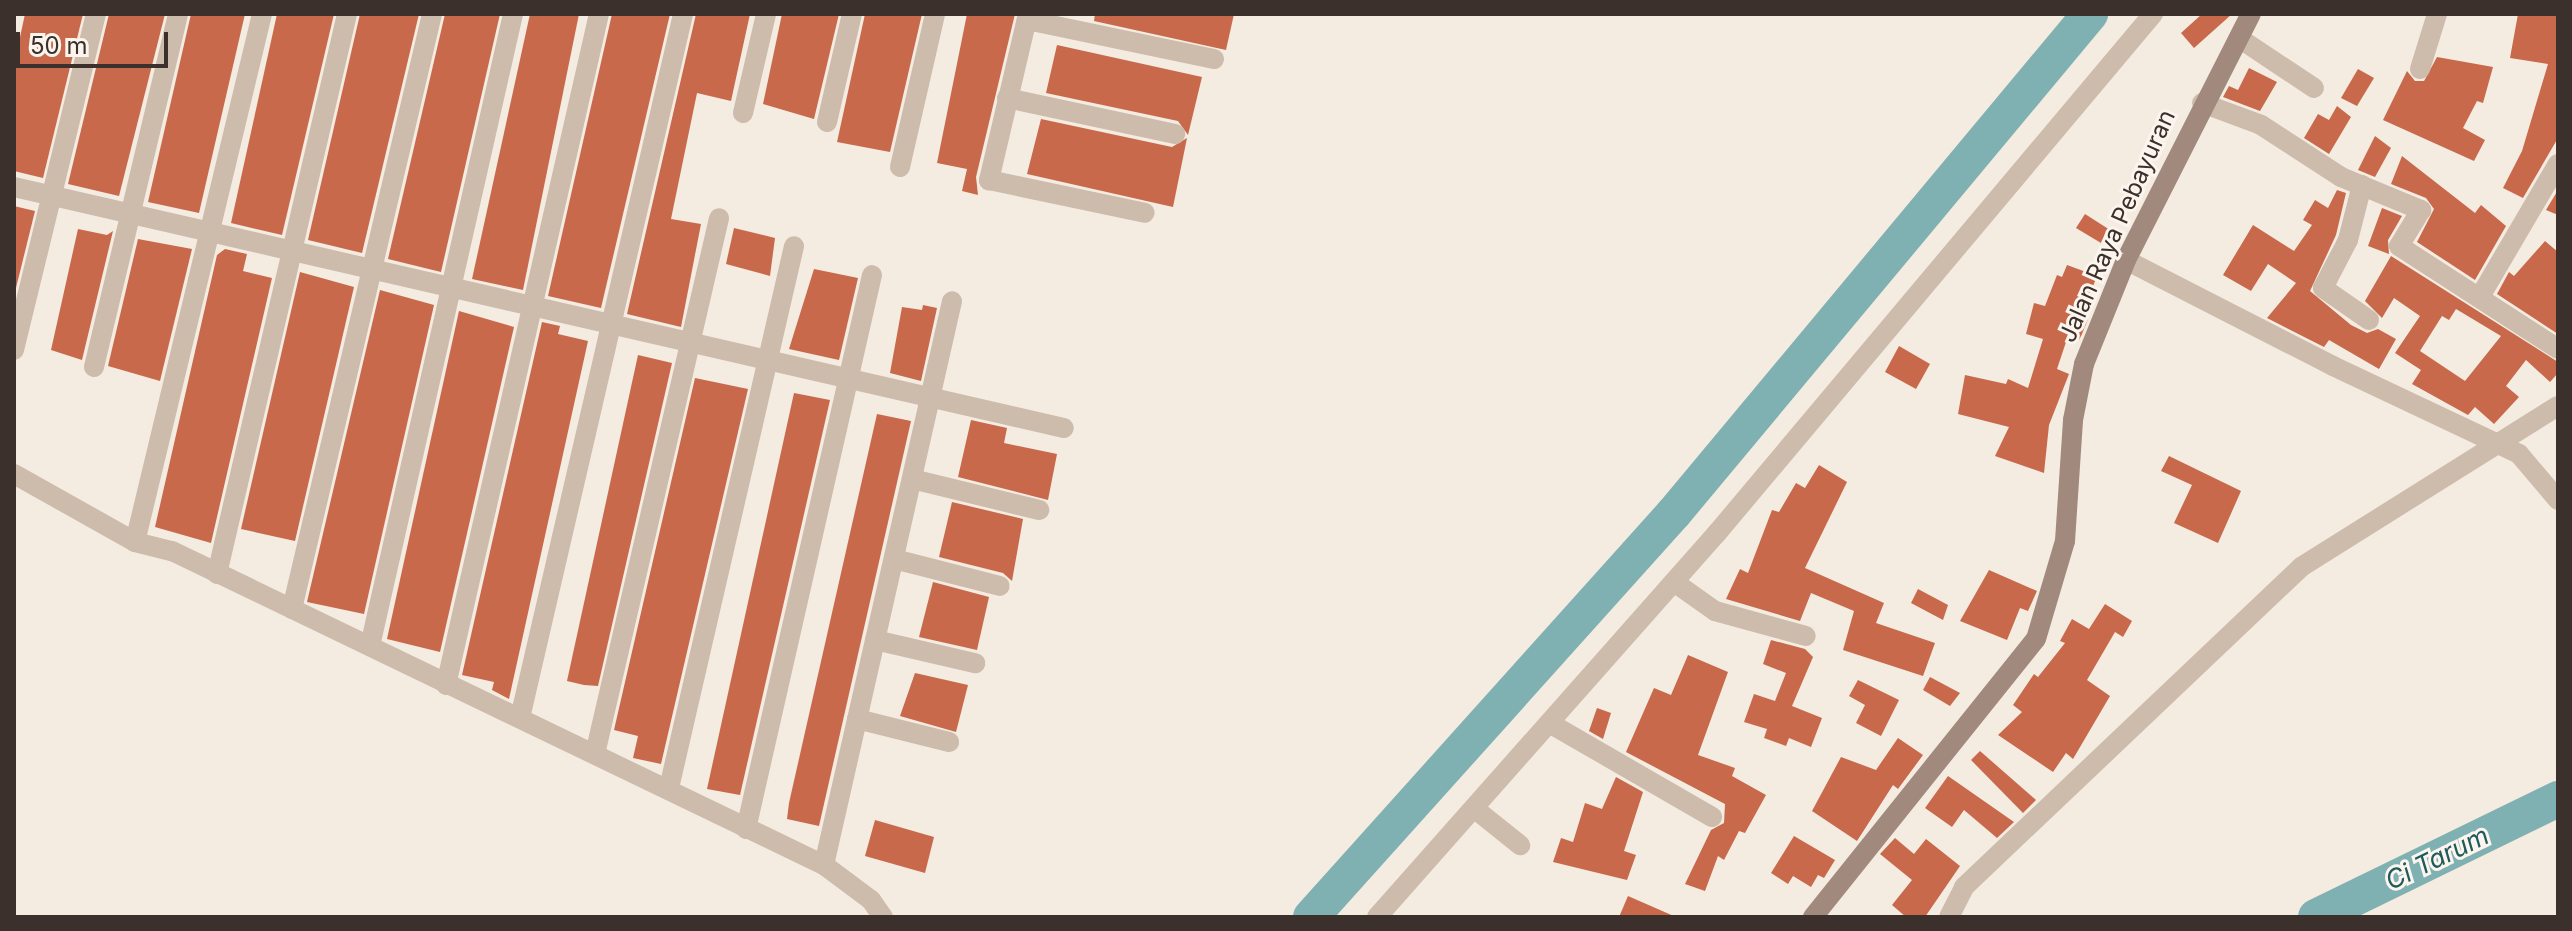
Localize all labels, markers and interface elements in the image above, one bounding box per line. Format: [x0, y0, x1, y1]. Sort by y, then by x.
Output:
scale bar [20, 16, 172, 66]
text: 50 m [30, 31, 88, 60]
street label: Jalan Raya Pebayuran [2053, 105, 2181, 347]
water label: Ci Tarum [2380, 820, 2494, 896]

